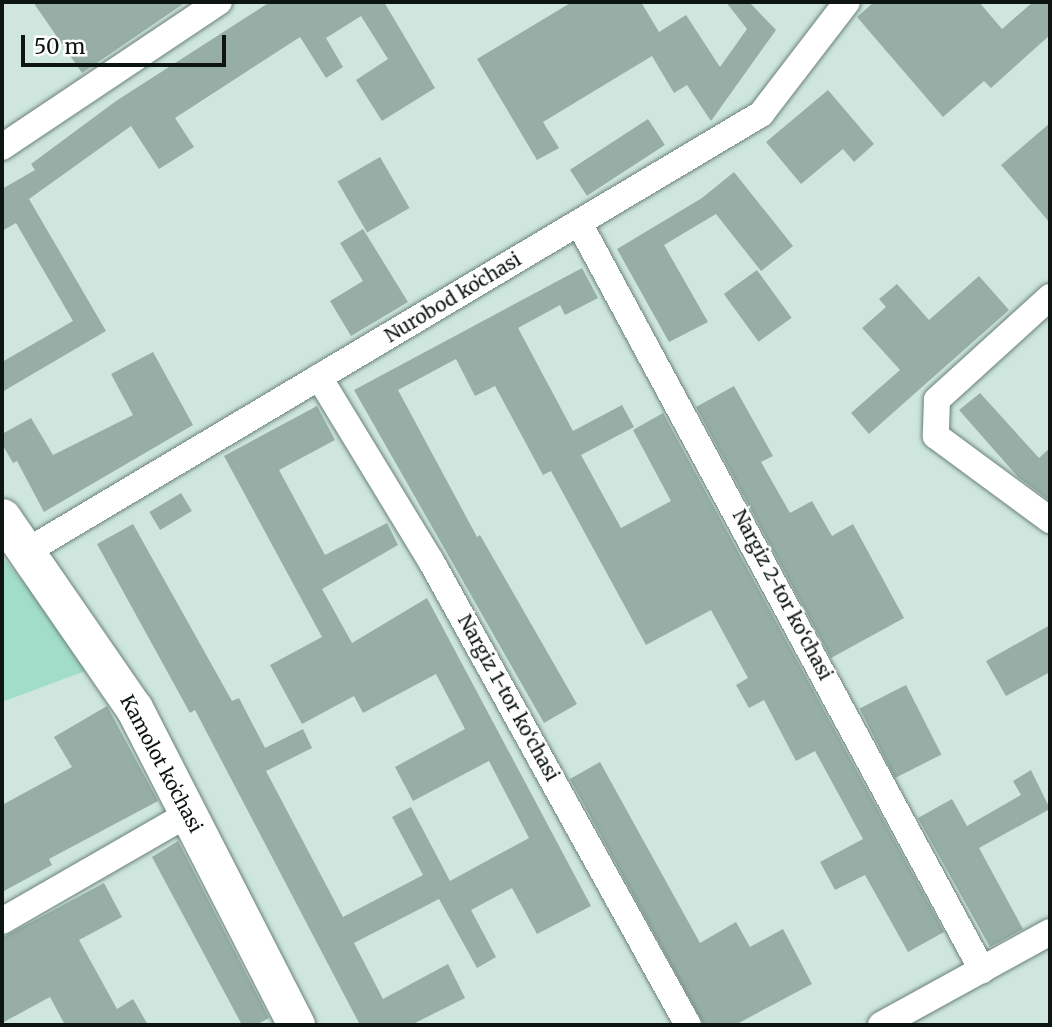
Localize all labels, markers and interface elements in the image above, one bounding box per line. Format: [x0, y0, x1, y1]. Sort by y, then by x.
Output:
scale bar [24, 21, 229, 65]
text: 50 m [34, 33, 85, 60]
street label: Nurobod koʻchasi [381, 248, 525, 348]
street label: Nargiz 2-tor ko‘chasi [727, 506, 837, 684]
street label: Nargiz 1-tor ko‘chasi [453, 611, 563, 785]
street label: Kamolot koʻchasi [115, 691, 207, 837]

